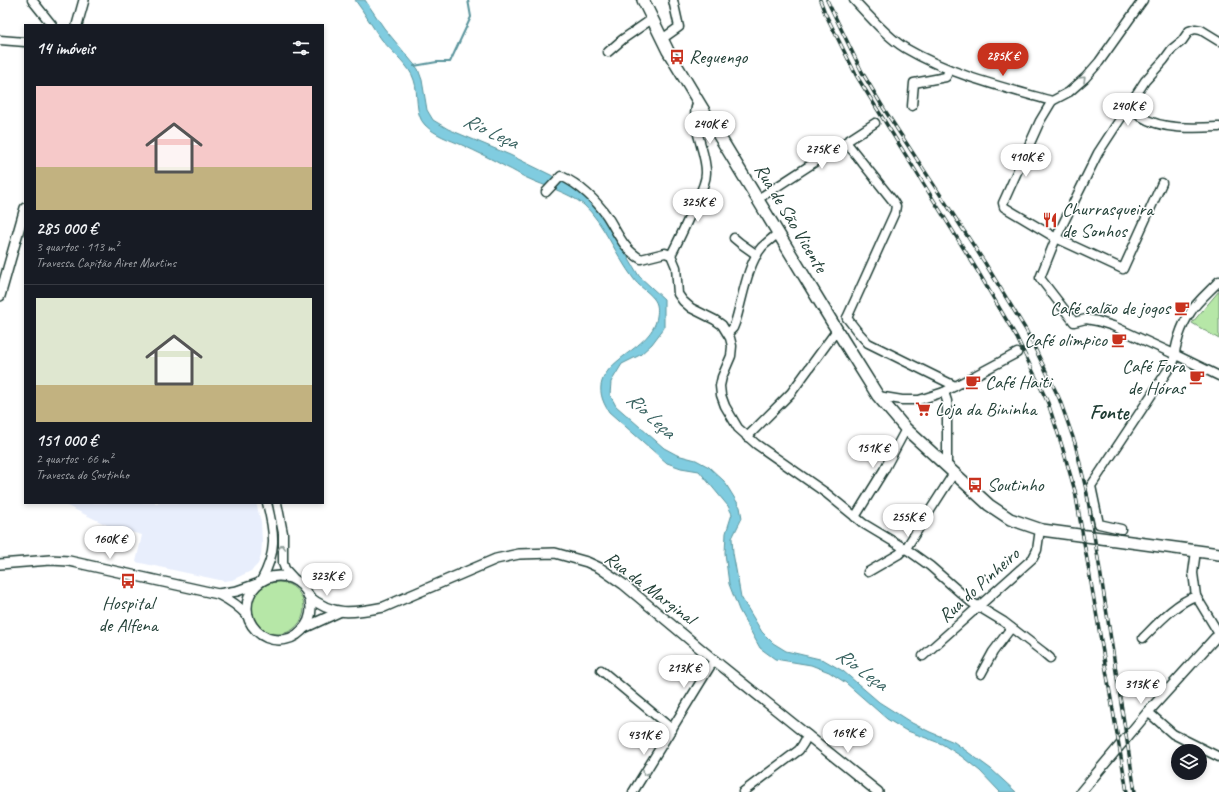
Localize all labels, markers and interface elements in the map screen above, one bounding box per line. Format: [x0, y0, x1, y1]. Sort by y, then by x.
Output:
icon: filters [290, 37, 312, 59]
text: 14 imóveis [36, 38, 95, 59]
pin: 285K € [970, 43, 1036, 77]
place label: Reguengo [689, 45, 748, 69]
bus stop icon: Reguengo [668, 48, 686, 66]
text: 285K € [987, 48, 1019, 64]
one-way arrow [1078, 76, 1086, 84]
pin: 240K € [1095, 93, 1161, 127]
text: 240K € [1111, 98, 1145, 114]
water label: Rio Leça [460, 108, 524, 155]
pin: 240K € [677, 111, 743, 145]
icon: home [138, 112, 210, 184]
text: 240K € [693, 116, 727, 132]
pin: 275K € [789, 136, 855, 170]
text: 275K € [806, 141, 838, 157]
pin: 410K € [993, 144, 1059, 178]
text: 410K € [1009, 149, 1043, 165]
street label: Rua de São Vicente [749, 159, 834, 278]
pin: 325K € [665, 189, 731, 223]
text: 325K € [682, 194, 714, 210]
place label: Churrasqueira de Sonhos [1062, 197, 1155, 243]
restaurant icon: Churrasqueira de Sonhos [1041, 211, 1059, 229]
text: 285 000 € [36, 218, 98, 239]
text: 3 quartos · 113 m² [36, 239, 119, 255]
text: Travessa Capitão Aires Martins [36, 255, 176, 271]
place label: Café salão de jogos [1050, 296, 1173, 320]
cafe icon: Café salão de jogos [1173, 299, 1191, 317]
icon: home [138, 324, 210, 396]
place label: Café olimpico [1024, 328, 1108, 352]
cafe icon: Café olimpico [1110, 331, 1128, 349]
place label: Café Fora de Hóras [1122, 354, 1187, 400]
cafe icon: Café Fora de Hóras [1188, 368, 1206, 386]
place label: Café Haiti [985, 370, 1053, 394]
cafe icon: Café Haiti [964, 373, 982, 391]
water label: Rio Leça [621, 387, 682, 445]
place label: Loja da Bininha [935, 397, 1039, 421]
supermarket icon: Loja da Bininha [914, 400, 932, 418]
district label: Fonte [1090, 400, 1130, 425]
text: 151 000 € [36, 430, 98, 451]
pin: 151K € [840, 435, 906, 469]
text: 151K € [857, 440, 889, 456]
text: 2 quartos · 66 m² [36, 451, 113, 467]
text: Travessa do Soutinho [36, 467, 129, 483]
place label: Soutinho [987, 473, 1045, 497]
bus stop icon: Soutinho [966, 476, 984, 494]
pin: 255K € [875, 504, 941, 538]
text: 255K € [892, 509, 924, 525]
pin: 160K € [77, 526, 143, 560]
text: 160K € [93, 531, 127, 547]
street label: Rua do Pinheiro [934, 542, 1025, 628]
one-way arrow [278, 544, 287, 550]
street label: Rua da Marginal [600, 546, 703, 632]
pin: 323K € [294, 563, 360, 597]
text: 323K € [310, 568, 344, 584]
bus stop icon: Hospital de Alfena [119, 572, 137, 590]
place label: Hospital de Alfena [98, 591, 160, 637]
water label: Rio Leça [831, 642, 894, 697]
pin: 213K € [651, 655, 717, 689]
text: 213K € [667, 660, 701, 676]
pin: 313K € [1108, 671, 1174, 705]
text: 313K € [1124, 676, 1158, 692]
pin: 169K € [815, 720, 881, 754]
pin: 431K € [611, 722, 677, 756]
text: 169K € [831, 725, 865, 741]
text: 431K € [627, 727, 661, 743]
map controls [1171, 744, 1207, 780]
button: layers [1171, 744, 1207, 780]
one-way arrow [643, 768, 650, 775]

